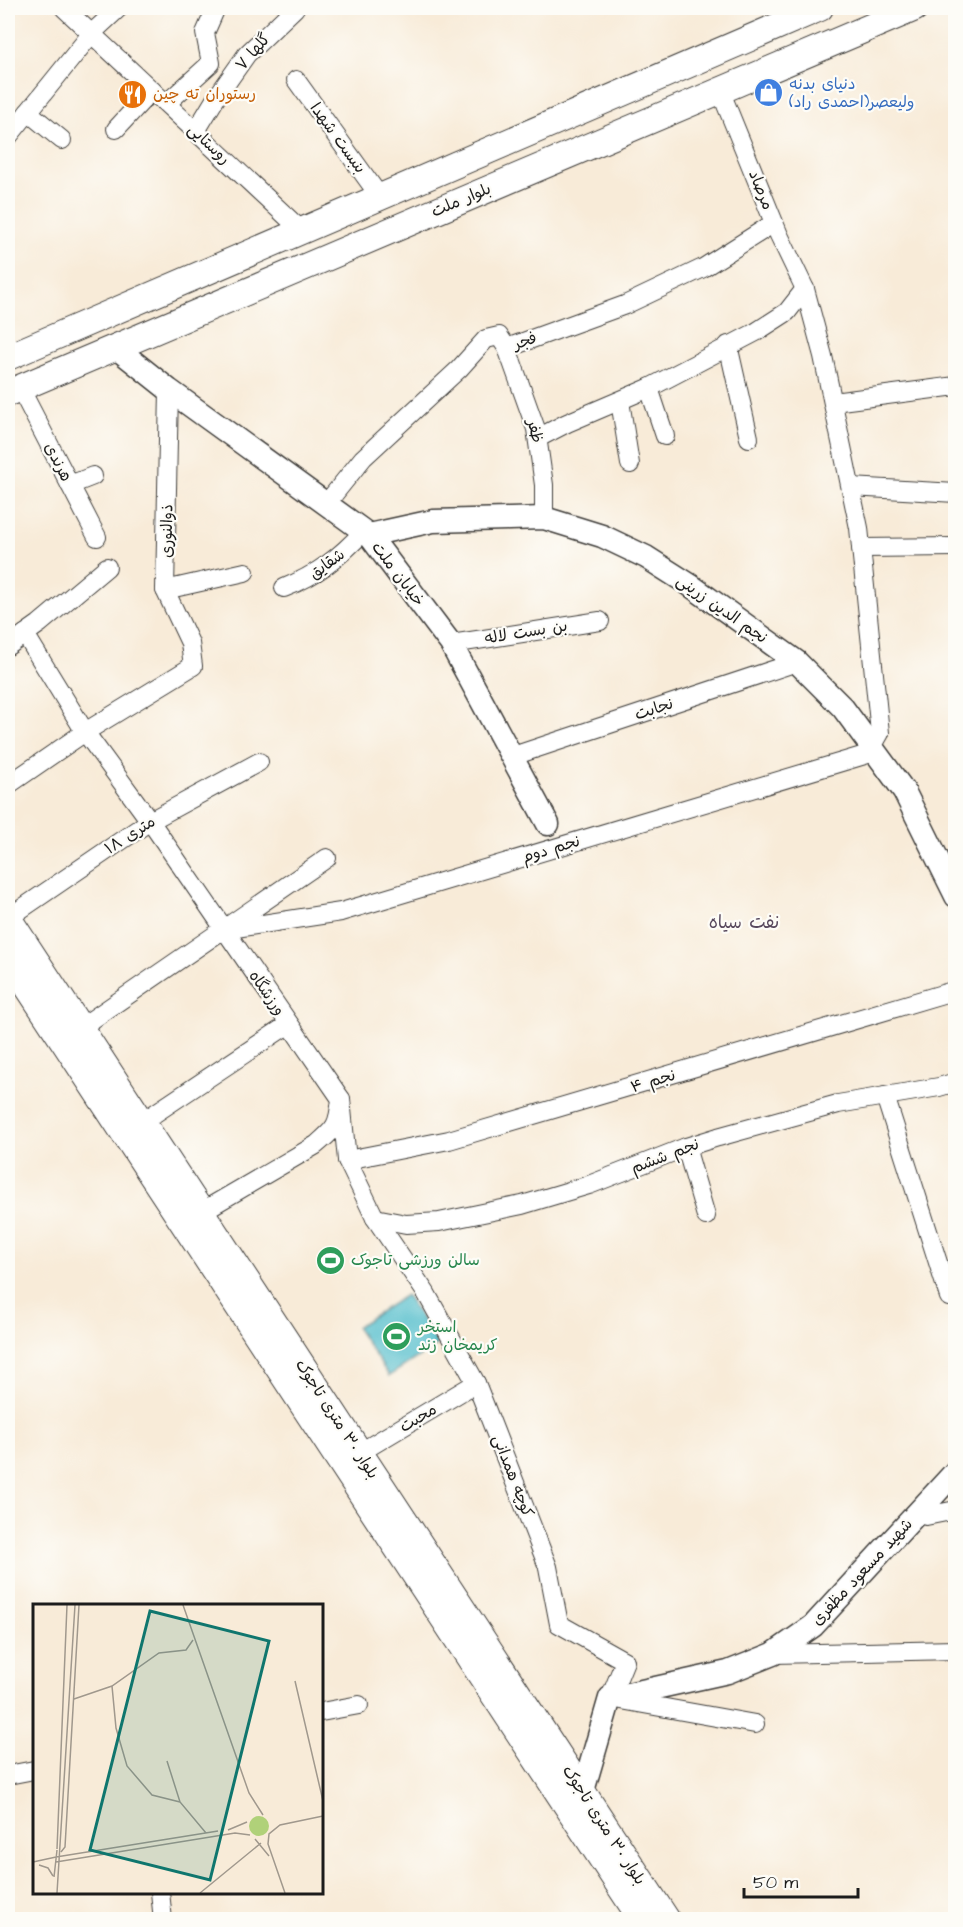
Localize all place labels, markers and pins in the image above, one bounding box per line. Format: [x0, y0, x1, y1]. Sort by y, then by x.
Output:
place label: دنیای بدنه ولیعصر(احمدی راد) [789, 73, 914, 113]
shop icon: دنیای بدنه ولیعصر(احمدی راد) [752, 77, 784, 109]
restaurant icon: رستوران ته چین [116, 78, 148, 110]
place label: رستوران ته چین [153, 83, 256, 105]
sports icon: سالن ورزشی تاجوک [314, 1244, 346, 1276]
place label: سالن ورزشی تاجوک [351, 1249, 480, 1271]
place label: استخر کریمخان زند [416, 1316, 498, 1356]
sports icon: استخر کریمخان زند [381, 1320, 413, 1352]

